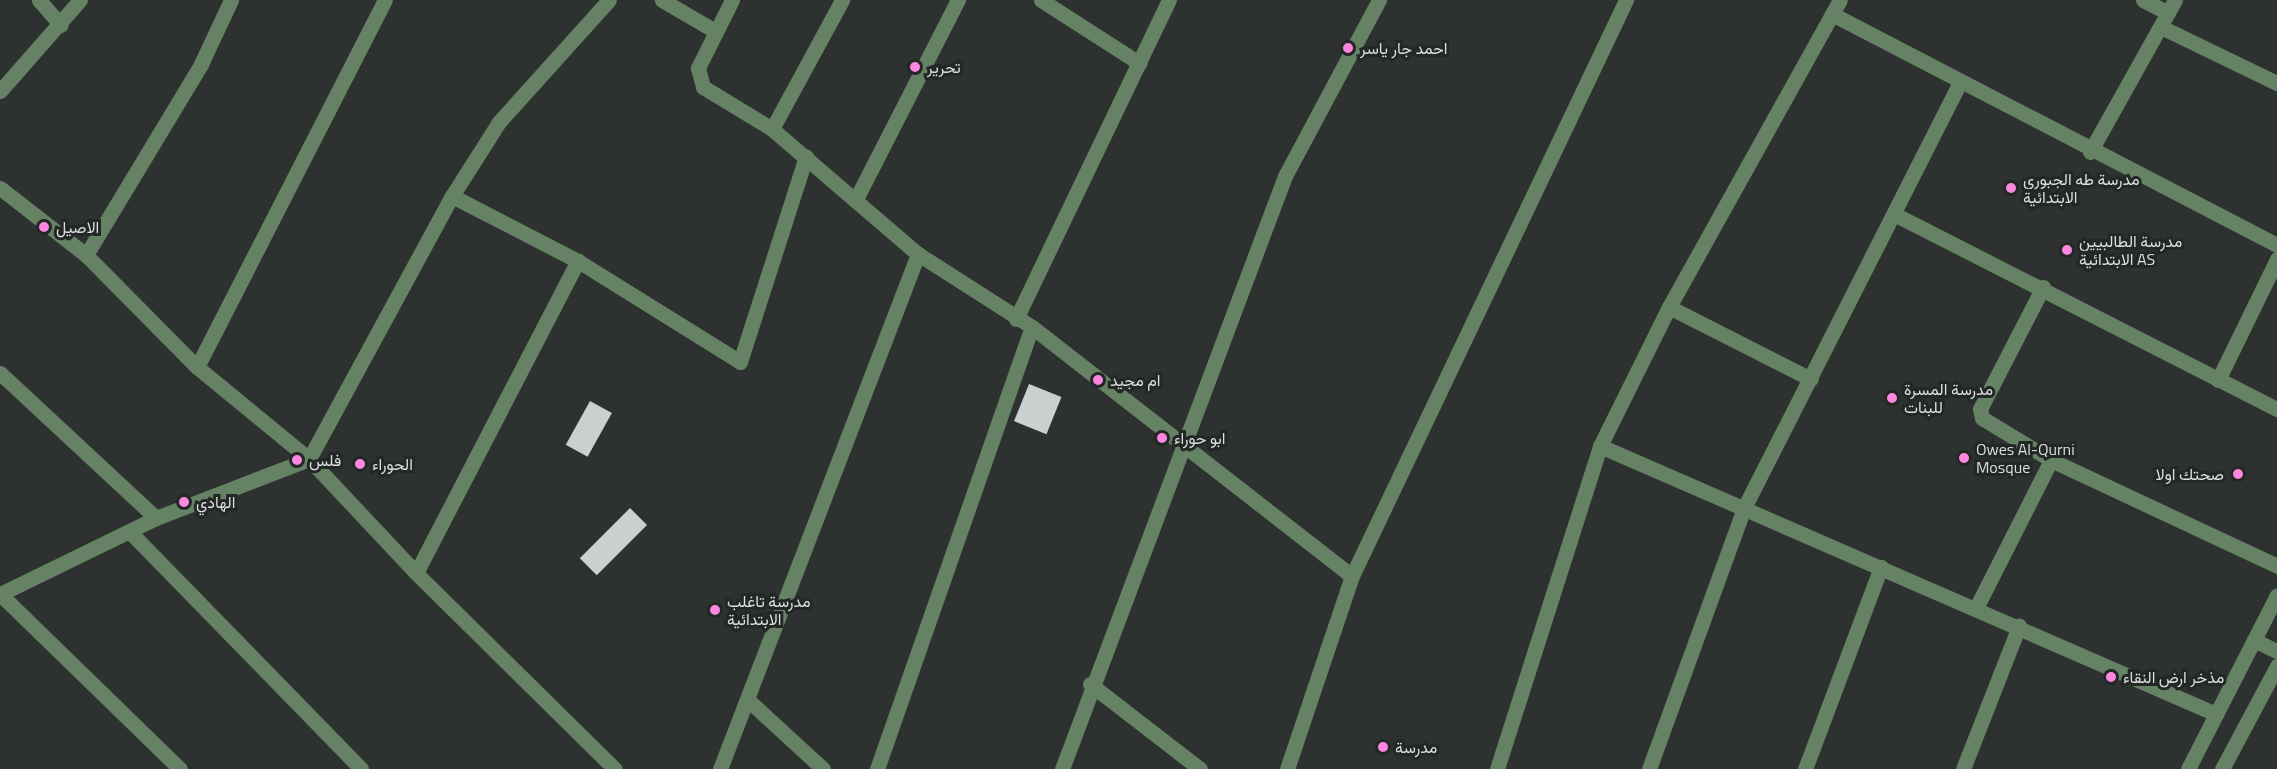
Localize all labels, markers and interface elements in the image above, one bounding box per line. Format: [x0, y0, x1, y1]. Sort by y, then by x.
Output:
place label: احمد جار ياسر [1360, 38, 1448, 58]
marker: احمد جار ياسر [1341, 41, 1355, 55]
place label: تحرير [927, 57, 961, 77]
marker: تحرير [908, 60, 922, 74]
place label: مدرسة طه الجبوري الابتدائية [2023, 169, 2140, 207]
marker: مدرسة طه الجبوري الابتدائية [2004, 181, 2018, 195]
place label: الاصيل [56, 217, 99, 237]
marker: الاصيل [37, 220, 51, 234]
place label: مدرسة الطالبيين الابتدائية AS [2079, 231, 2182, 269]
marker: مدرسة الطالبيين الابتدائية AS [2060, 243, 2074, 257]
place label: ام مجيد [1110, 370, 1160, 390]
marker: ام مجيد [1091, 373, 1105, 387]
place label: مدرسة المسرة للبنات [1904, 379, 1993, 417]
marker: مدرسة المسرة للبنات [1885, 391, 1899, 405]
place label: ابو حوراء [1174, 428, 1225, 448]
marker: ابو حوراء [1155, 431, 1169, 445]
place label: Owes Al-Qurni Mosque [1976, 439, 2075, 477]
place label: فلس [309, 450, 341, 470]
marker: Owes Al-Qurni Mosque [1957, 451, 1971, 465]
marker: فلس [290, 453, 304, 467]
place label: الحوراء [372, 454, 413, 474]
marker: الحوراء [353, 457, 367, 471]
place label: صحتك اولا [2156, 464, 2224, 484]
marker: صحتك اولا [2229, 465, 2247, 483]
place label: الهادي [196, 492, 235, 512]
marker: الهادي [177, 495, 191, 509]
place label: مدرسة تاغلب الابتدائية [727, 591, 810, 629]
marker: مدرسة تاغلب الابتدائية [708, 603, 722, 617]
place label: مذخر ارض النقاء [2123, 667, 2224, 687]
marker: مذخر ارض النقاء [2104, 670, 2118, 684]
place label: مدرسة [1395, 737, 1437, 757]
marker: مدرسة [1376, 740, 1390, 754]

